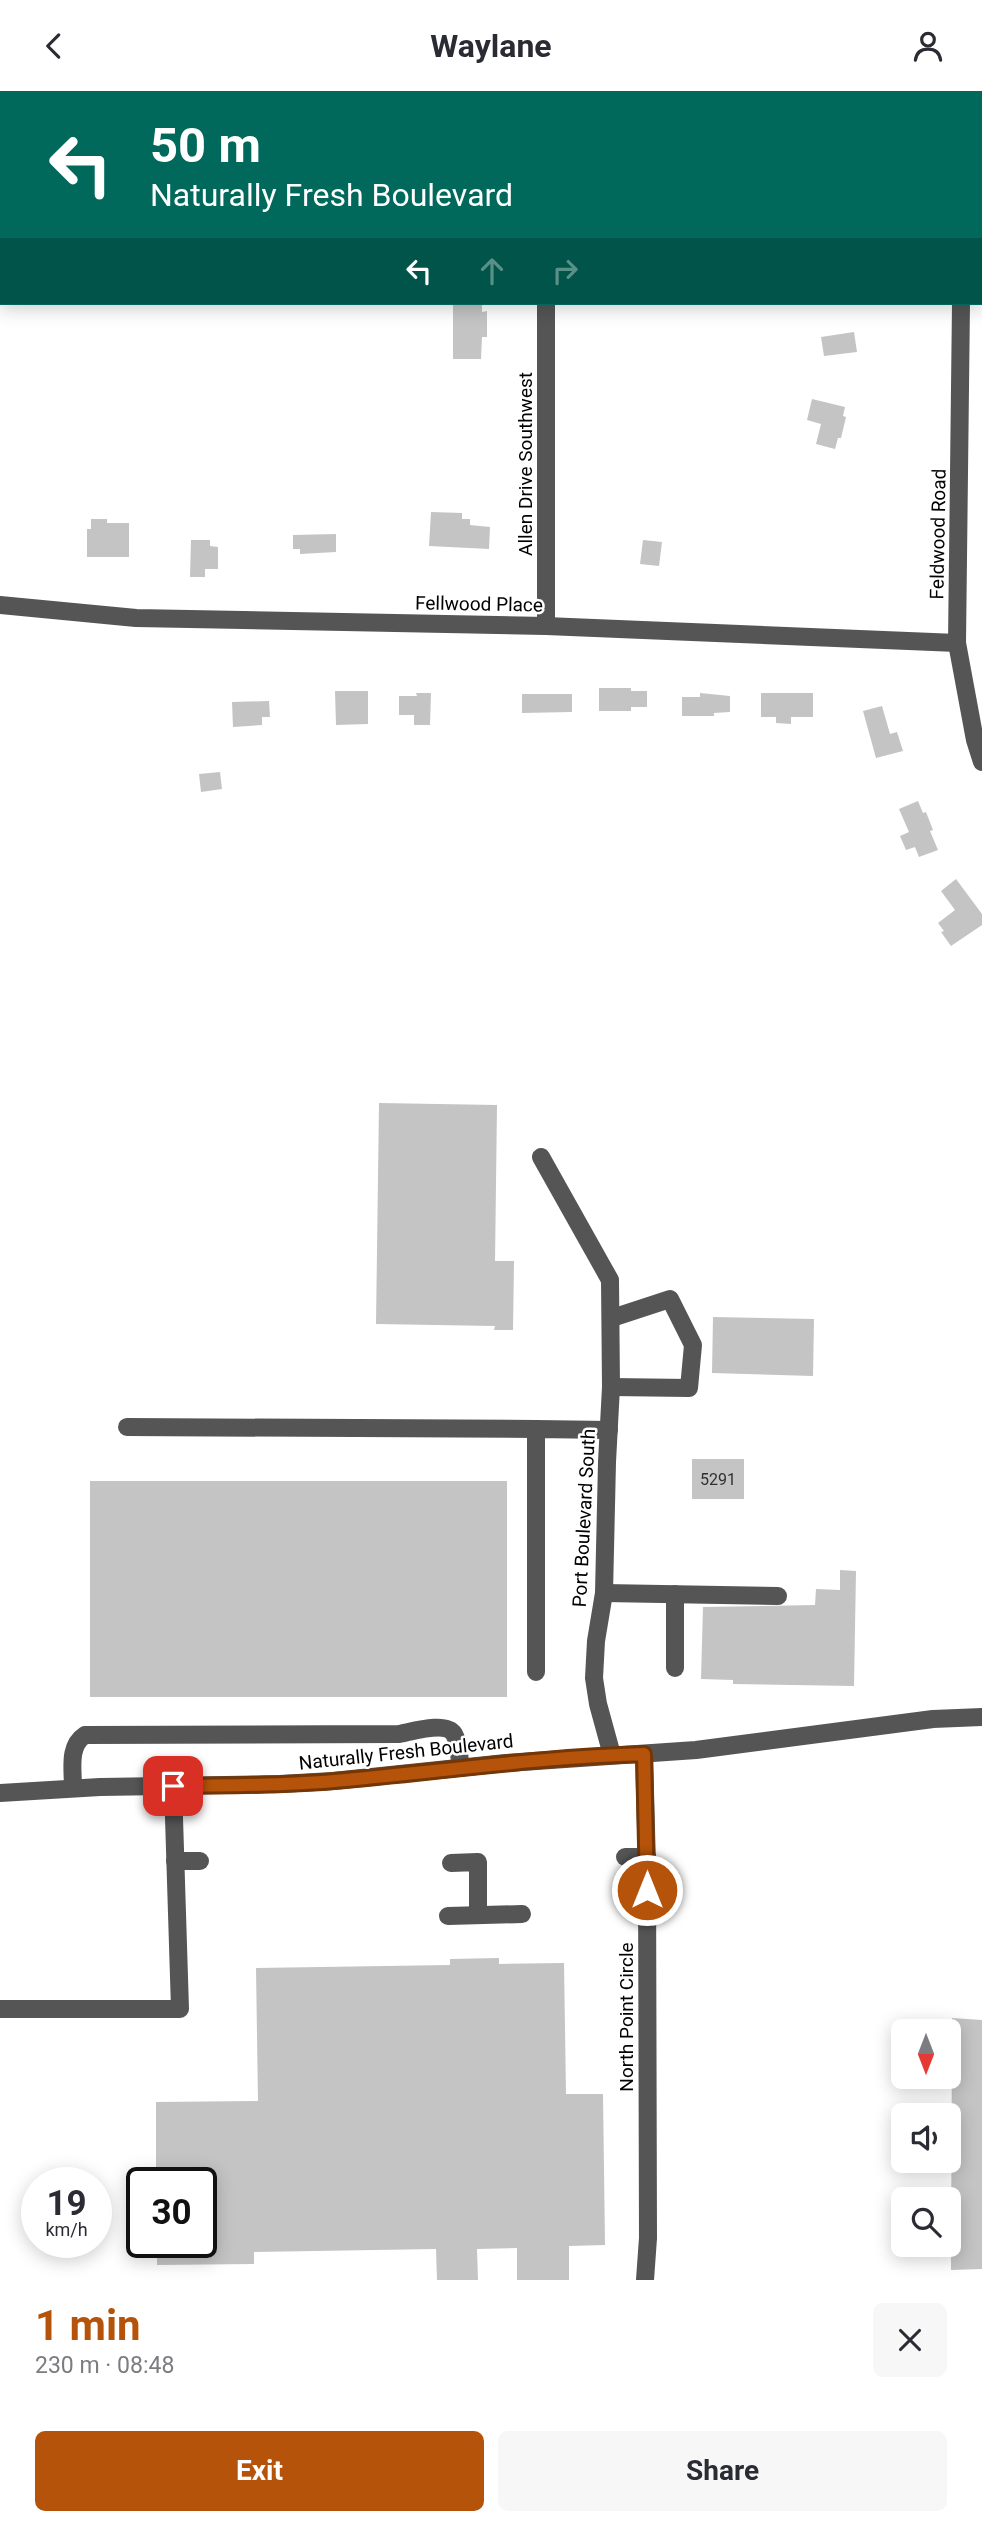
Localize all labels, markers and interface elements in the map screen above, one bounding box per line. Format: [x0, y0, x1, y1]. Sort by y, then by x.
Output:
icon: back [35, 27, 73, 65]
text: Waylane [430, 27, 552, 65]
icon: person [909, 27, 947, 65]
text: 50 m [150, 117, 261, 174]
icon: left [35, 119, 126, 210]
text: Naturally Fresh Boulevard [150, 176, 513, 214]
icon: left [400, 252, 438, 290]
icon: ahead [473, 252, 511, 290]
icon: right [546, 252, 584, 290]
street label: Allen Drive Southwest [514, 372, 537, 556]
street label: Feldwood Road [925, 468, 951, 600]
street label: Fellwood Place [415, 591, 543, 617]
street label: Port Boulevard South [568, 1428, 600, 1608]
house number: 5291 [700, 1470, 736, 1489]
street label: Naturally Fresh Boulevard [298, 1729, 514, 1775]
pin [143, 1756, 203, 1816]
icon: arrive [154, 1767, 192, 1805]
position arrow [610, 1853, 684, 1927]
street label: North Point Circle [615, 1942, 638, 2092]
north arrow [891, 2019, 961, 2089]
map controls [891, 2019, 961, 2257]
button: sound [891, 2103, 961, 2173]
speed limit sign: 30 [126, 2167, 217, 2258]
text: 19 [46, 2183, 87, 2224]
button: search [891, 2187, 961, 2257]
text: km/h [45, 2219, 88, 2240]
text: 1 min [35, 2301, 141, 2350]
button: close [873, 2303, 947, 2377]
text: 230 m · 08:48 [35, 2352, 174, 2379]
button: Exit [35, 2431, 484, 2511]
button: Share [498, 2431, 947, 2511]

